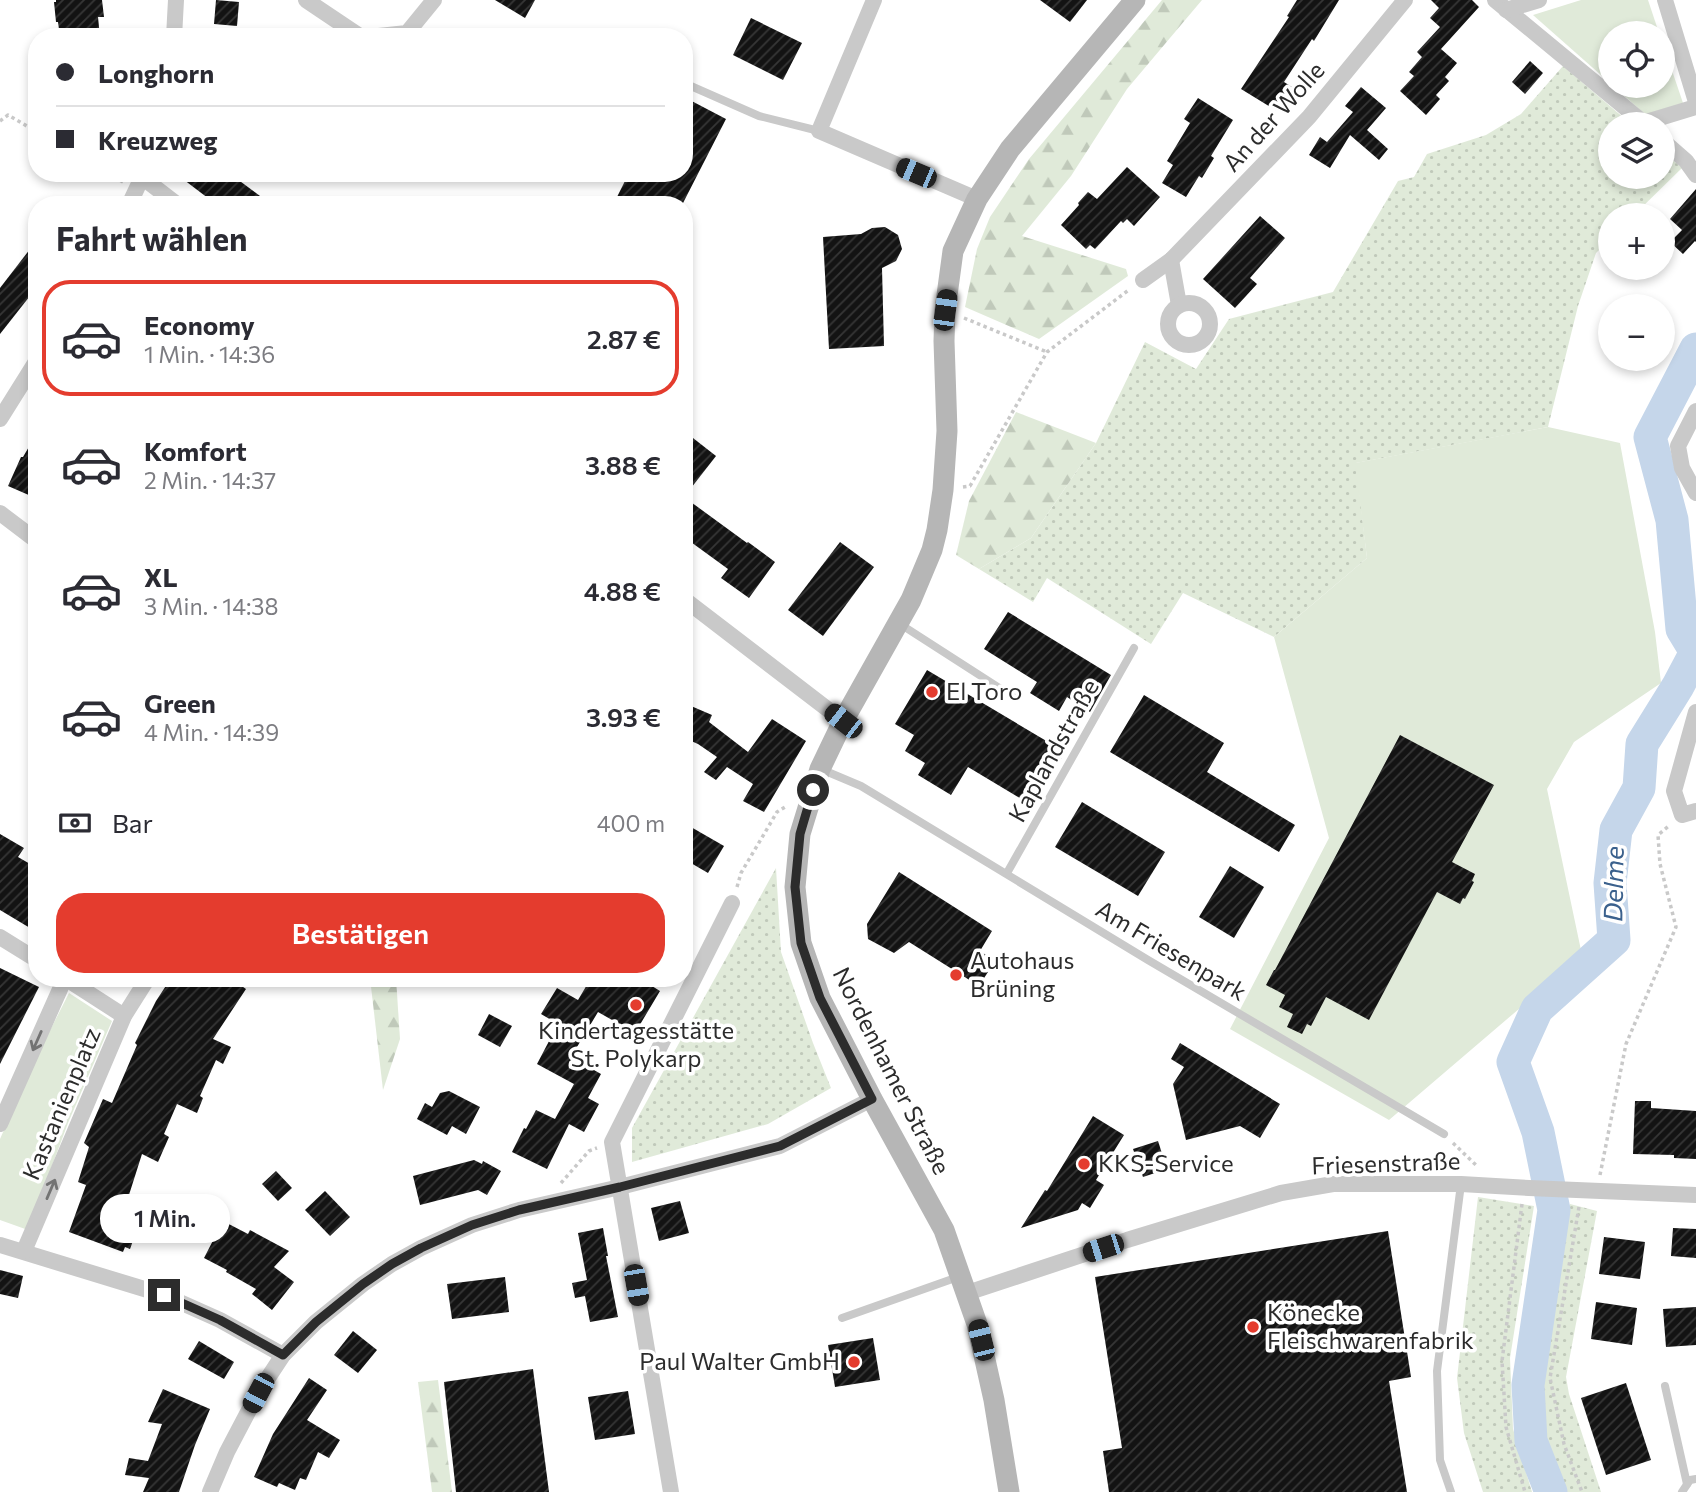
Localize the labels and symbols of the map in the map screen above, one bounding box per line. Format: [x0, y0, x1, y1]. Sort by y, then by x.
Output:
street label: An der Wolle [1216, 55, 1330, 177]
car [893, 155, 940, 191]
car [932, 288, 959, 332]
street label: Kaplandstraße [1001, 674, 1104, 827]
place label: El Toro [946, 676, 1022, 705]
marker: El Toro [924, 684, 940, 700]
car [820, 700, 867, 742]
route start [797, 774, 829, 806]
water label: Delme [1596, 845, 1629, 922]
street label: Am Friesenpark [1091, 893, 1252, 1006]
place label: Autohaus Brüning [970, 945, 1074, 1002]
street label: Nordenhamer Straße [827, 962, 957, 1179]
marker: Autohaus Brüning [948, 967, 964, 983]
marker: Kindertagesstätte St. Polykarp [628, 997, 644, 1013]
place label: Kindertagesstätte St. Polykarp [538, 1015, 734, 1072]
street label: Kastanienplatz [15, 1023, 106, 1184]
one-way arrow [30, 1029, 43, 1051]
street label: Friesenstraße [1311, 1145, 1461, 1180]
place label: KKS-Service [1098, 1148, 1234, 1177]
marker: KKS-Service [1076, 1156, 1092, 1172]
one-way arrow [45, 1178, 58, 1200]
callout: 1 Min. [99, 1194, 229, 1242]
car [1080, 1232, 1127, 1264]
car [623, 1262, 650, 1308]
route end [148, 1279, 180, 1311]
place label: Könecke Fleischwarenfabrik [1267, 1297, 1474, 1354]
car [966, 1317, 997, 1363]
marker: Könecke Fleischwarenfabrik [1245, 1319, 1261, 1335]
place label: Paul Walter GmbH [639, 1346, 840, 1375]
marker: Paul Walter GmbH [846, 1354, 862, 1370]
car [239, 1370, 278, 1416]

